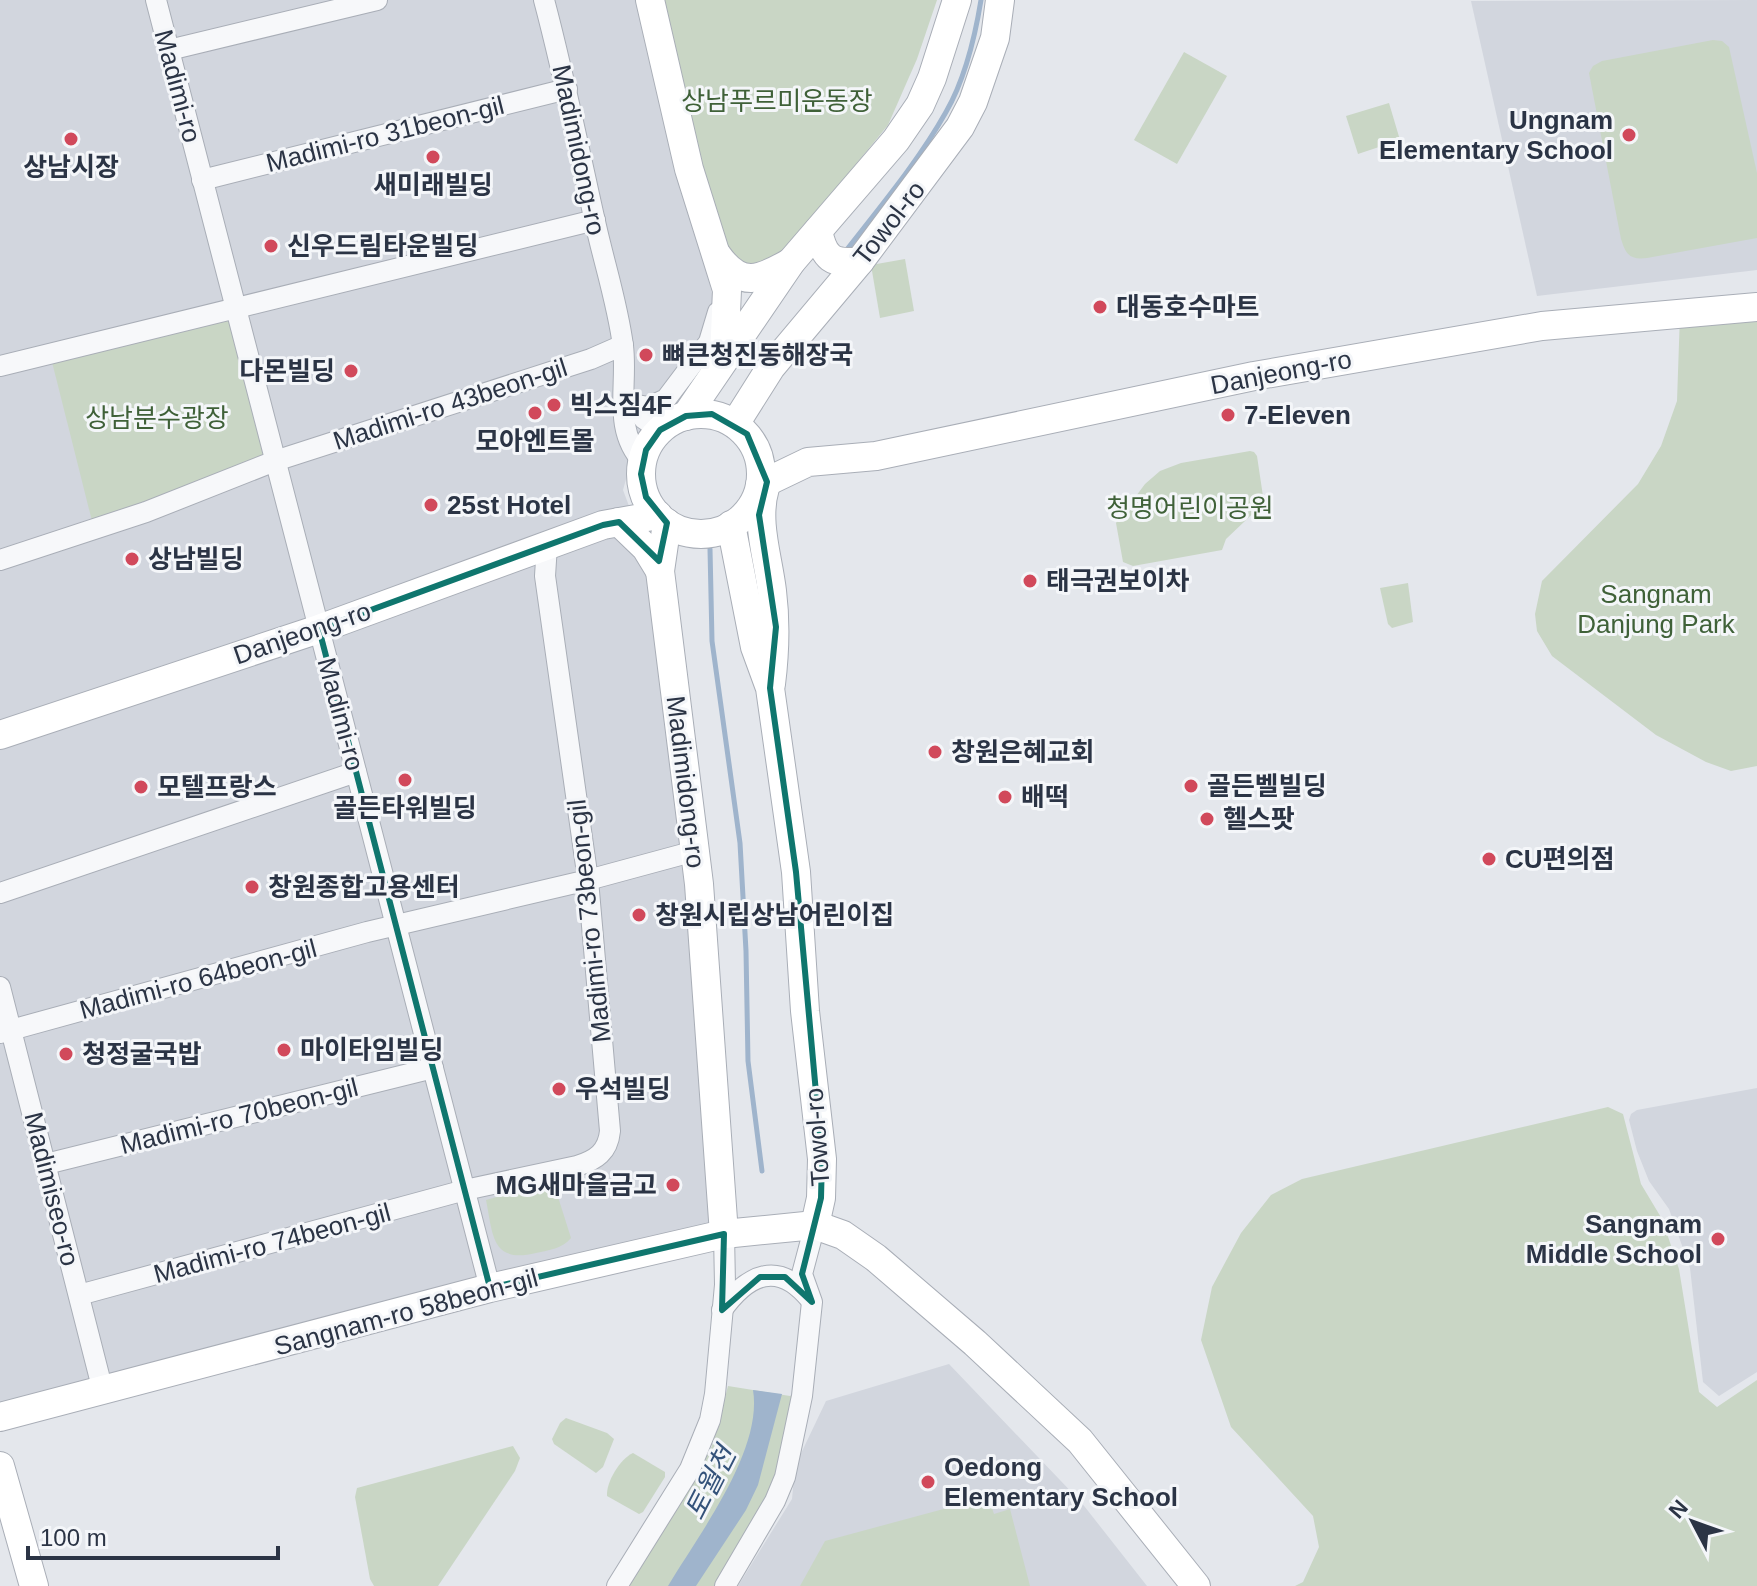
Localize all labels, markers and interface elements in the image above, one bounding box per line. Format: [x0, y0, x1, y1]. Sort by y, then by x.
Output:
street label: Madimi-ro [149, 26, 207, 146]
street label: Madimidong-ro [546, 62, 612, 238]
park label: 상남푸르미운동장 [681, 86, 873, 116]
street label: Madimi-ro 31beon-gil [263, 90, 507, 178]
place label: Ungnam Elementary School [1379, 105, 1613, 165]
marker: Ungnam Elementary School [1620, 126, 1638, 144]
marker: 상남시장 [62, 130, 80, 148]
marker: 새미래빌딩 [424, 148, 442, 166]
place label: 상남시장 [23, 152, 119, 182]
place label: 새미래빌딩 [373, 170, 493, 200]
street label: Towol-ro [847, 175, 931, 271]
place label: 신우드림타운빌딩 [287, 231, 478, 261]
marker: 신우드림타운빌딩 [262, 237, 280, 255]
place label: 대동호수마트 [1116, 292, 1260, 322]
marker: 대동호수마트 [1091, 298, 1109, 316]
place label: 뼈큰청진동해장국 [662, 340, 853, 370]
street label: Danjeong-ro [1208, 344, 1354, 400]
marker: 뼈큰청진동해장국 [637, 346, 655, 364]
street label: Madimi-ro 43beon-gil [329, 352, 571, 456]
place label: 다몬빌딩 [239, 356, 335, 386]
marker: 다몬빌딩 [342, 362, 360, 380]
place label: 빅스짐4F [570, 390, 672, 420]
marker: 빅스짐4F [545, 396, 563, 414]
place label: 7-Eleven [1244, 400, 1351, 430]
park label: 상남분수광장 [85, 403, 229, 433]
marker: 모아엔트몰 [526, 404, 544, 422]
marker: 7-Eleven [1219, 406, 1237, 424]
place label: 모아엔트몰 [475, 426, 595, 456]
place label: 25st Hotel [447, 490, 571, 520]
park label: 청명어린이공원 [1106, 493, 1274, 523]
marker: 25st Hotel [422, 496, 440, 514]
place label: 상남빌딩 [148, 544, 244, 574]
marker: 상남빌딩 [123, 550, 141, 568]
place label: 태극권보이차 [1046, 566, 1190, 596]
marker: 태극권보이차 [1021, 572, 1039, 590]
park label: Sangnam Danjung Park [1577, 579, 1736, 639]
street label: Danjeong-ro [229, 596, 375, 670]
street label: Madimi-ro [312, 654, 370, 774]
street label: Madimidong-ro [661, 694, 711, 870]
place label: 창원은혜교회 [951, 737, 1095, 767]
marker: 창원은혜교회 [926, 743, 944, 761]
marker: 골든타워빌딩 [396, 771, 414, 789]
place label: 골든벨빌딩 [1207, 771, 1327, 801]
place label: 모텔프랑스 [157, 772, 277, 802]
marker: 골든벨빌딩 [1182, 777, 1200, 795]
marker: 모텔프랑스 [132, 778, 150, 796]
place label: 배떡 [1021, 782, 1069, 812]
marker: 배떡 [996, 788, 1014, 806]
place label: 골든타워빌딩 [333, 793, 477, 823]
street label: Madimi-ro 73beon-gil [561, 798, 617, 1044]
place label: 헬스팟 [1223, 804, 1295, 834]
marker: 헬스팟 [1198, 810, 1216, 828]
place label: CU편의점 [1505, 844, 1614, 874]
marker: CU편의점 [1480, 850, 1498, 868]
place label: 창원종합고용센터 [268, 872, 459, 902]
marker: 창원종합고용센터 [243, 878, 261, 896]
place label: 창원시립상남어린이집 [655, 900, 894, 930]
marker: 창원시립상남어린이집 [630, 906, 648, 924]
street label: Madimi-ro 64beon-gil [76, 933, 320, 1025]
place label: 마이타임빌딩 [300, 1035, 444, 1065]
place label: 청정굴국밥 [82, 1039, 202, 1069]
marker: 마이타임빌딩 [275, 1041, 293, 1059]
marker: 청정굴국밥 [57, 1045, 75, 1063]
street label: Madimi-ro 70beon-gil [117, 1072, 361, 1160]
place label: 우석빌딩 [575, 1074, 671, 1104]
marker: 우석빌딩 [550, 1080, 568, 1098]
street label: Towol-ro [799, 1087, 835, 1187]
street label: Madimiseo-ro [18, 1109, 86, 1269]
place label: MG새마을금고 [496, 1170, 657, 1200]
marker: MG새마을금고 [664, 1176, 682, 1194]
street label: Madimi-ro 74beon-gil [150, 1197, 394, 1289]
place label: Sangnam Middle School [1526, 1209, 1702, 1269]
marker: Sangnam Middle School [1709, 1230, 1727, 1248]
street label: Sangnam-ro 58beon-gil [271, 1262, 541, 1362]
water label: 토월천 [679, 1439, 743, 1525]
place label: Oedong Elementary School [944, 1452, 1178, 1512]
marker: Oedong Elementary School [919, 1473, 937, 1491]
north arrow [1653, 1482, 1733, 1562]
text: N [1664, 1495, 1693, 1523]
scale bar [28, 1510, 278, 1560]
text: 100 m [40, 1524, 107, 1551]

